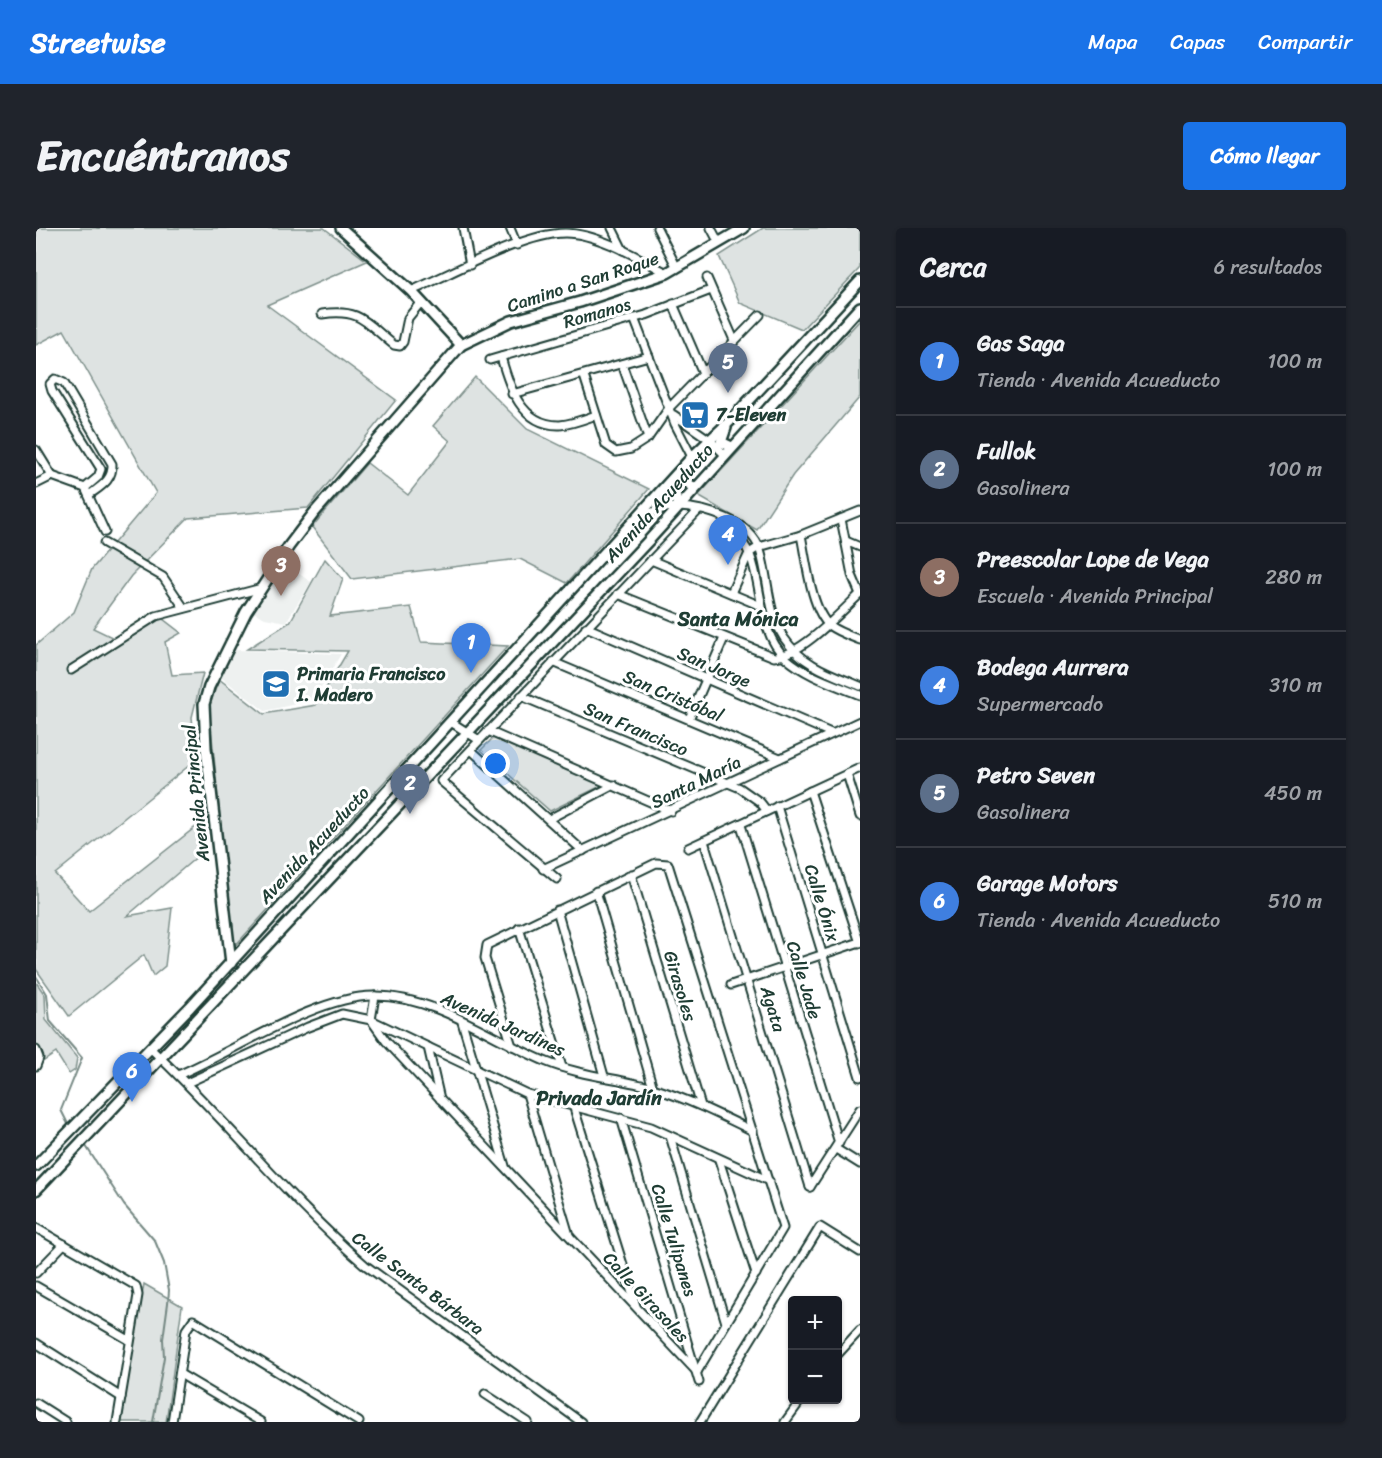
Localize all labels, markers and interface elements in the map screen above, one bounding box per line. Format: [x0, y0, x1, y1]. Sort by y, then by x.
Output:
text: Streetwise [30, 18, 166, 67]
text: Mapa [1088, 23, 1137, 61]
text: Capas [1170, 23, 1225, 61]
text: Compartir [1258, 23, 1352, 61]
text: Encuéntranos [36, 119, 289, 193]
button: Cómo llegar [1183, 122, 1346, 190]
street label: Camino a San Roque [503, 242, 663, 322]
text: Cerca [920, 244, 986, 290]
text: 6 resultados [1214, 250, 1322, 285]
street label: Romanos [559, 288, 635, 338]
text: Gas Saga [977, 324, 1065, 363]
pin: 5 [708, 344, 748, 393]
text: 1 [935, 344, 944, 379]
text: 100 m [1268, 344, 1322, 379]
text: Tienda · Avenida Acueducto [977, 363, 1220, 398]
supermarket icon: 7-Eleven [679, 399, 711, 431]
place label: 7-Eleven [716, 399, 787, 431]
text: Fullok [977, 432, 1036, 471]
street label: Avenida Acueducto [596, 436, 722, 571]
text: 2 [934, 452, 945, 487]
text: 100 m [1268, 452, 1322, 487]
text: Gasolinera [977, 471, 1069, 506]
pin: 4 [708, 516, 748, 565]
text: Preescolar Lope de Vega [977, 540, 1209, 579]
pin: 3 [262, 546, 300, 596]
text: 3 [934, 560, 945, 595]
text: 280 m [1265, 560, 1322, 595]
text: Escuela · Avenida Principal [977, 579, 1213, 614]
district label: Santa Mónica [676, 602, 799, 637]
pin: 1 [452, 624, 490, 673]
street label: San Jorge [672, 637, 756, 697]
text: Bodega Aurrera [977, 648, 1128, 687]
place label: Primaria Francisco I. Madero [296, 658, 446, 711]
street label: San Cristóbal [618, 660, 729, 732]
school or university icon: Primaria Francisco I. Madero [260, 668, 292, 700]
text: 4 [933, 668, 946, 703]
text: 310 m [1269, 668, 1322, 703]
text: Supermercado [977, 687, 1103, 722]
street label: San Francisco [579, 693, 693, 765]
street label: Avenida Principal [173, 722, 219, 864]
street label: Santa María [645, 746, 747, 818]
your location [481, 749, 510, 778]
text: Petro Seven [977, 756, 1095, 795]
pin: 2 [390, 764, 430, 814]
text: 5 [933, 776, 946, 811]
text: 450 m [1264, 776, 1322, 811]
street label: Avenida Acueducto [250, 778, 378, 912]
text: Gasolinera [977, 795, 1069, 830]
street label: Calle Ónix [795, 860, 849, 947]
text: Garage Motors [977, 864, 1118, 903]
text: 6 [934, 884, 945, 919]
text: 510 m [1268, 884, 1322, 919]
text: Tienda · Avenida Acueducto [977, 903, 1220, 938]
street label: Calle Jade [777, 937, 831, 1023]
street label: Girasoles [654, 947, 706, 1026]
street label: Agata [751, 981, 795, 1037]
street label: Avenida Jardines [435, 982, 571, 1066]
pin: 6 [112, 1052, 152, 1102]
district label: Privada Jardín [536, 1081, 662, 1116]
street label: Calle Tulipanes [642, 1180, 707, 1301]
street label: Calle Santa Bárbara [345, 1222, 491, 1344]
street label: Calle Girasoles [595, 1244, 698, 1351]
map controls [788, 1296, 842, 1404]
button: + [788, 1296, 842, 1350]
button: − [788, 1350, 842, 1404]

